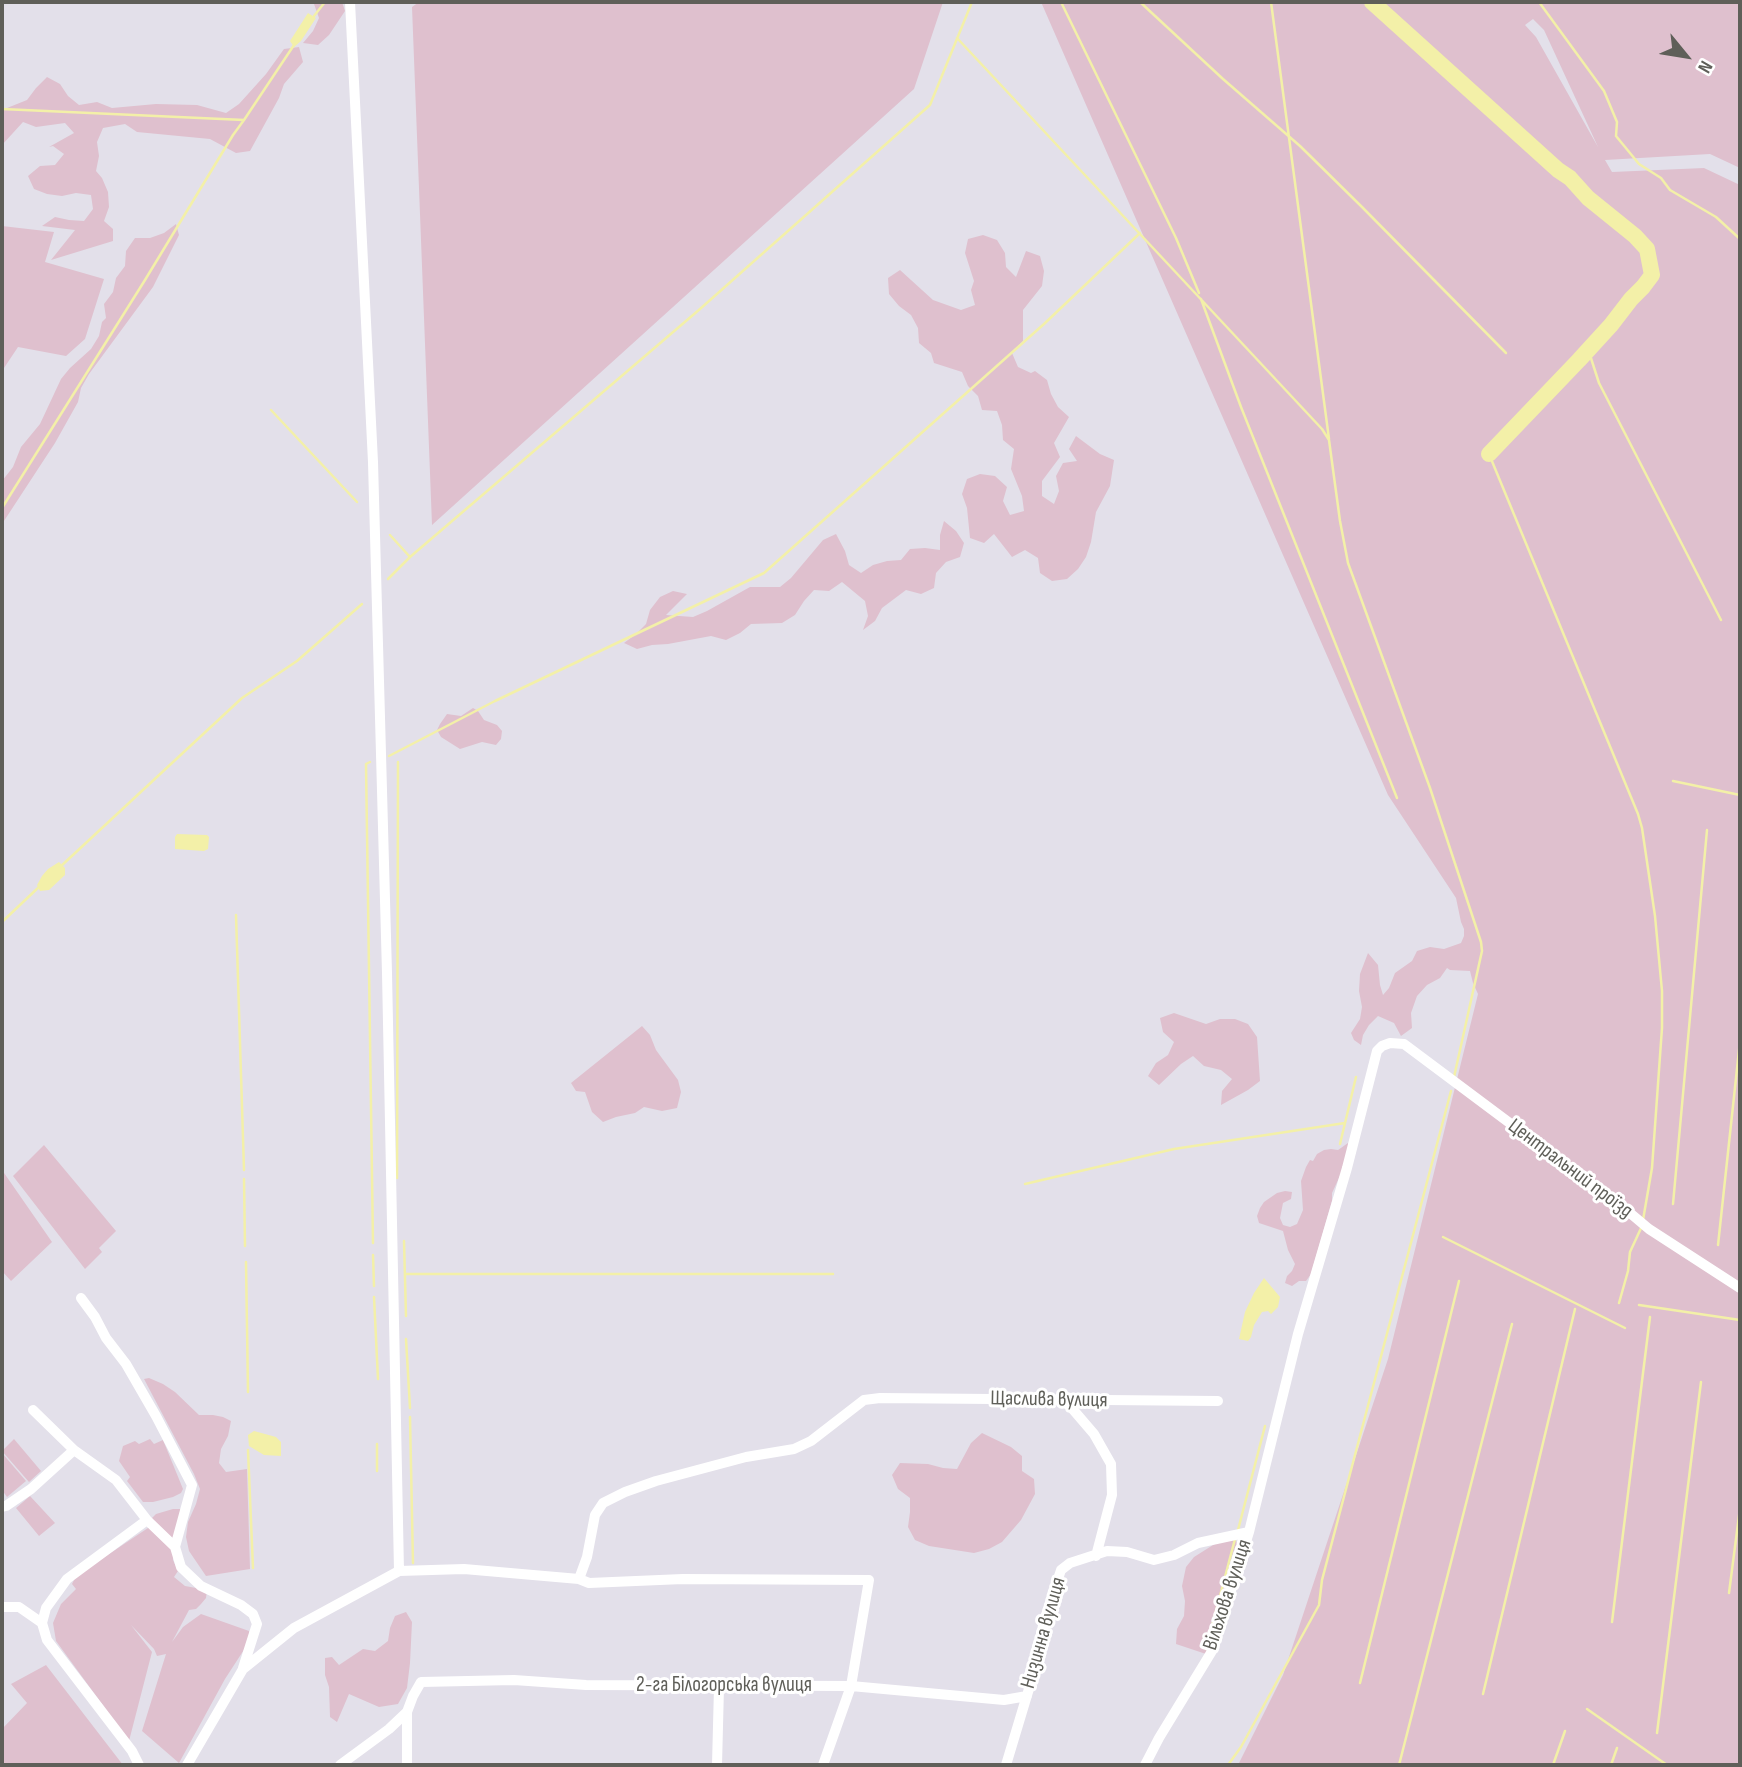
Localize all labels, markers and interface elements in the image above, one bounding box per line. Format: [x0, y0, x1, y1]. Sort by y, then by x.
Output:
north arrow [1651, 21, 1721, 91]
text: N [1692, 57, 1717, 77]
street label: Центральний проїзд [1503, 1114, 1637, 1224]
street label: Щаслива вулиця [990, 1386, 1108, 1414]
street label: Вільхова вулиця [1198, 1537, 1258, 1653]
street label: Низинна вулиця [1016, 1574, 1072, 1692]
street label: 2-га Білогорська вулиця [636, 1673, 812, 1699]

